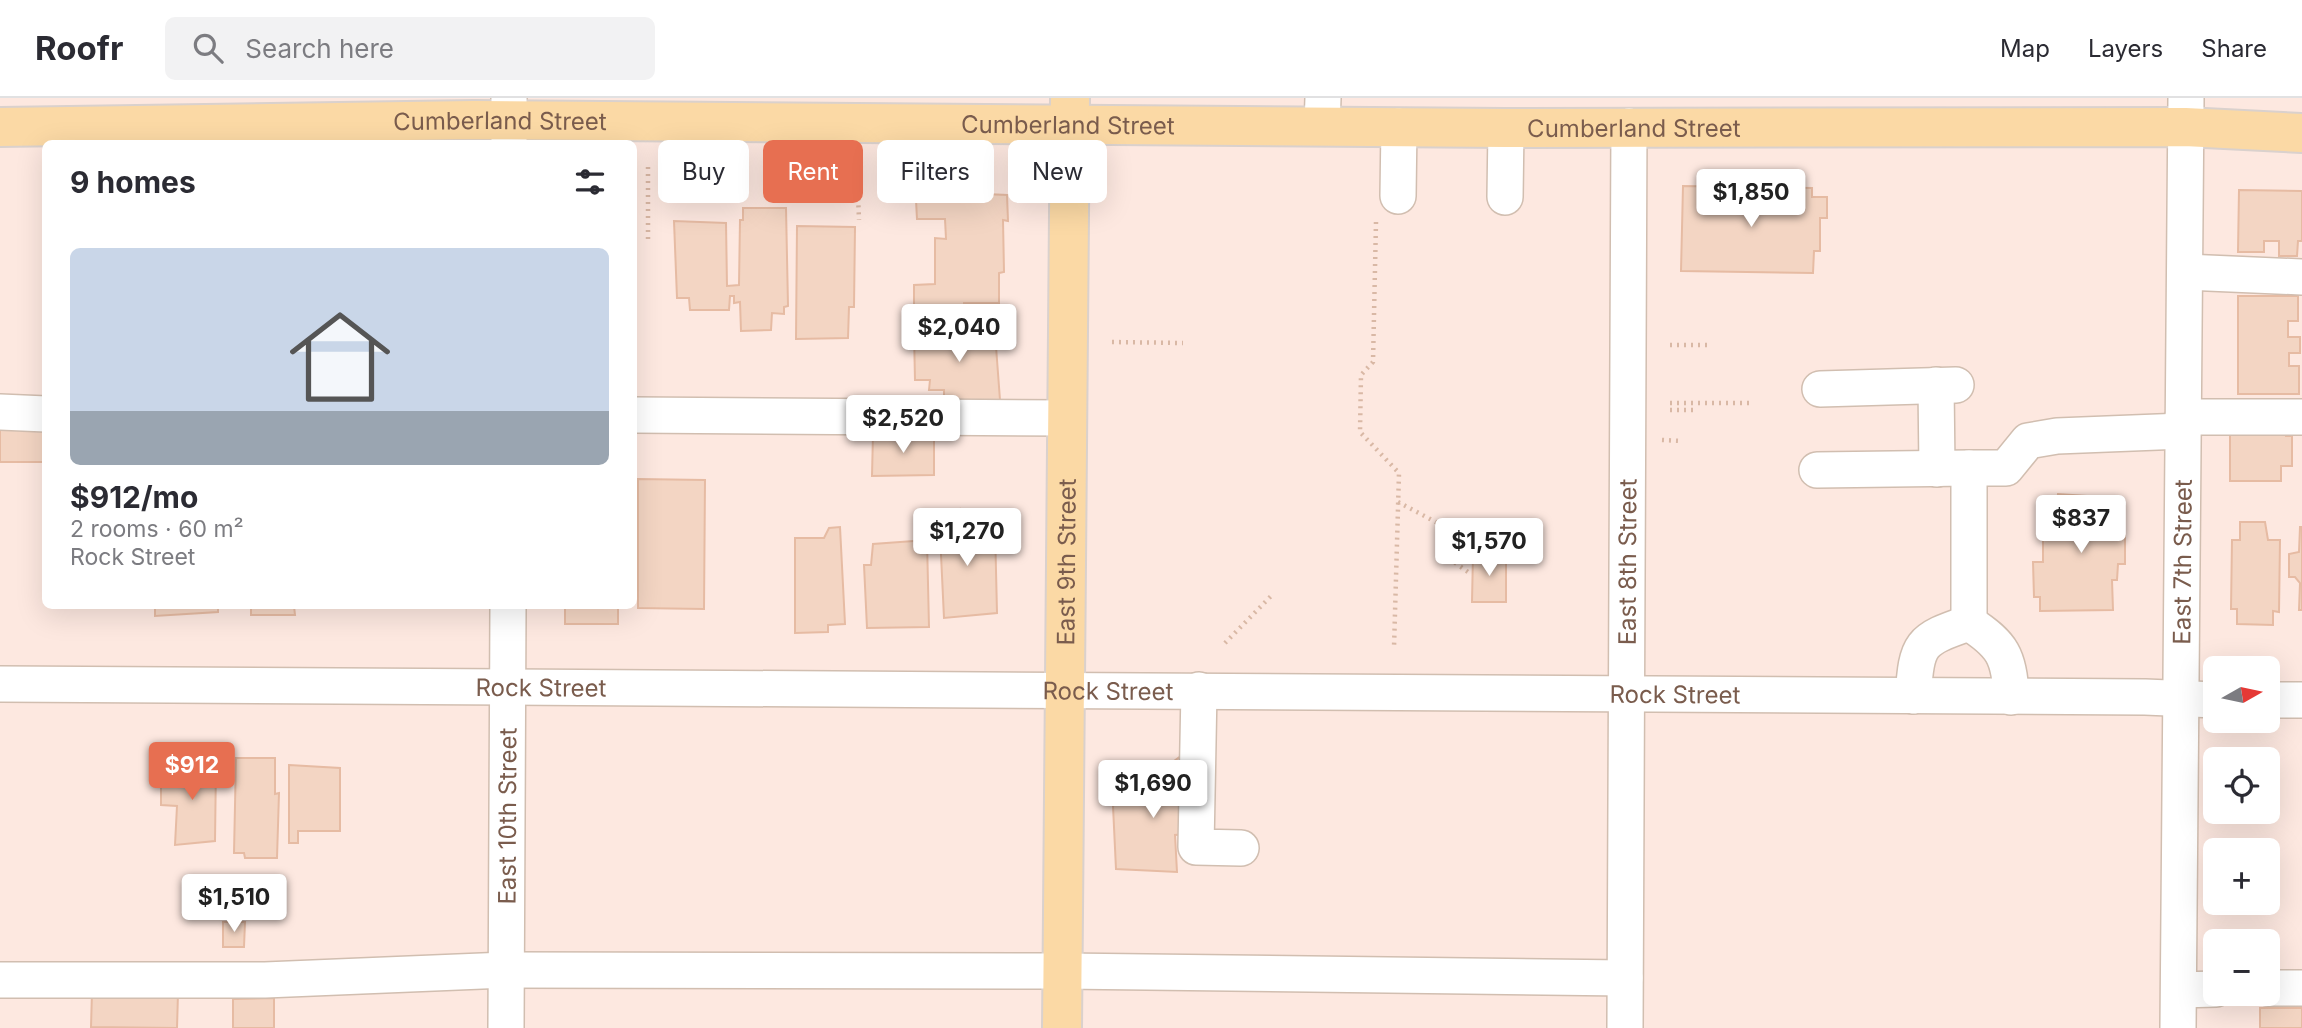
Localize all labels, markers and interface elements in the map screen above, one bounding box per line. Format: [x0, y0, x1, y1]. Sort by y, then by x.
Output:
search box [165, 17, 655, 80]
text: Roofr [35, 28, 123, 68]
icon: search [189, 29, 227, 67]
text: Search here [245, 33, 394, 64]
text: Map [2000, 34, 2050, 63]
text: Layers [2088, 34, 2163, 63]
text: Share [2201, 34, 2267, 63]
street label: Cumberland Street [393, 105, 607, 136]
street label: Cumberland Street [961, 109, 1175, 140]
street label: Cumberland Street [1527, 113, 1741, 142]
chip: Buy [658, 140, 749, 203]
chip: Rent [763, 140, 863, 203]
chip: Filters [877, 140, 994, 203]
chip: New [1008, 140, 1107, 203]
icon: filters [571, 163, 609, 201]
text: 9 homes [70, 164, 196, 200]
pin: $1,850 [1694, 170, 1808, 229]
text: $1,850 [1712, 178, 1790, 206]
icon: home [277, 294, 403, 420]
pin: $2,040 [902, 304, 1016, 364]
text: $2,040 [917, 313, 1001, 341]
pin: $2,520 [846, 396, 960, 455]
text: $2,520 [862, 404, 944, 432]
street label: East 9th Street [1051, 478, 1081, 646]
street label: East 8th Street [1612, 478, 1642, 645]
text: $912/mo [70, 479, 198, 515]
street label: East 7th Street [2167, 479, 2197, 645]
pin: $837 [2040, 496, 2122, 555]
text: $837 [2052, 504, 2110, 532]
pin: $1,270 [910, 508, 1024, 568]
text: 2 rooms · 60 m² [70, 515, 244, 543]
text: $1,270 [929, 517, 1005, 545]
pin: $1,570 [1432, 518, 1546, 578]
text: $1,570 [1451, 527, 1527, 555]
text: Rock Street [70, 543, 195, 571]
north arrow [2203, 656, 2280, 733]
map controls [2203, 656, 2280, 1006]
street label: Rock Street [475, 672, 607, 702]
street label: Rock Street [1042, 676, 1174, 706]
street label: Rock Street [1609, 679, 1741, 709]
street label: East 10th Street [492, 727, 522, 905]
pin: $912 [151, 742, 233, 802]
button: locate [2203, 747, 2280, 824]
text: $912 [165, 751, 219, 779]
pin: $1,690 [1096, 760, 1210, 820]
text: $1,690 [1114, 769, 1192, 797]
button: + [2203, 838, 2280, 915]
pin: $1,510 [177, 874, 291, 934]
text: $1,510 [198, 883, 270, 911]
button: − [2203, 929, 2280, 1006]

